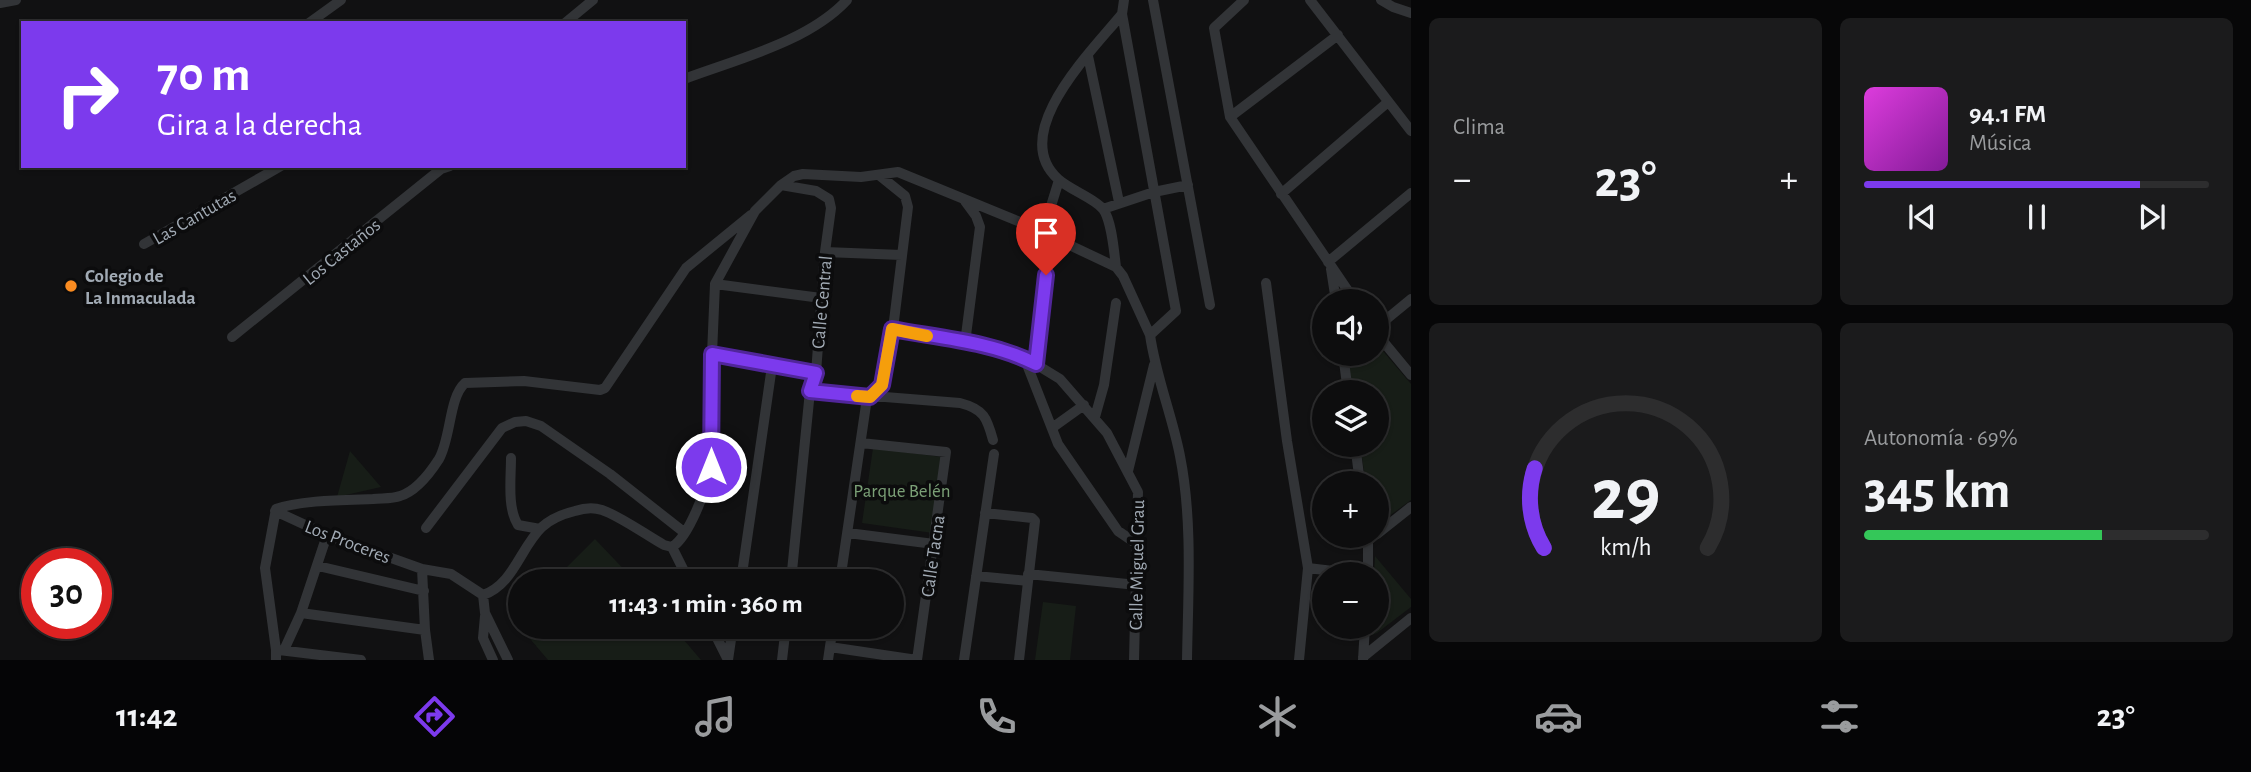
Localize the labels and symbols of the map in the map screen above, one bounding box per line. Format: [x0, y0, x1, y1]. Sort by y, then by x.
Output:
street label: Las Cantutas [150, 186, 240, 249]
pin [1016, 203, 1076, 275]
street label: Los Castaños [300, 215, 384, 289]
street label: Calle Central [809, 255, 836, 350]
place label: Colegio de La Inmaculada [85, 267, 196, 308]
marker: Colegio de La Inmaculada [63, 278, 79, 294]
position arrow [674, 430, 748, 504]
park label: Parque Belén [853, 482, 951, 501]
street label: Calle Miguel Grau [1127, 499, 1148, 630]
street label: Calle Tacna [918, 514, 949, 598]
street label: Los Proceres [302, 517, 393, 567]
speed limit sign: 30 [21, 548, 112, 639]

